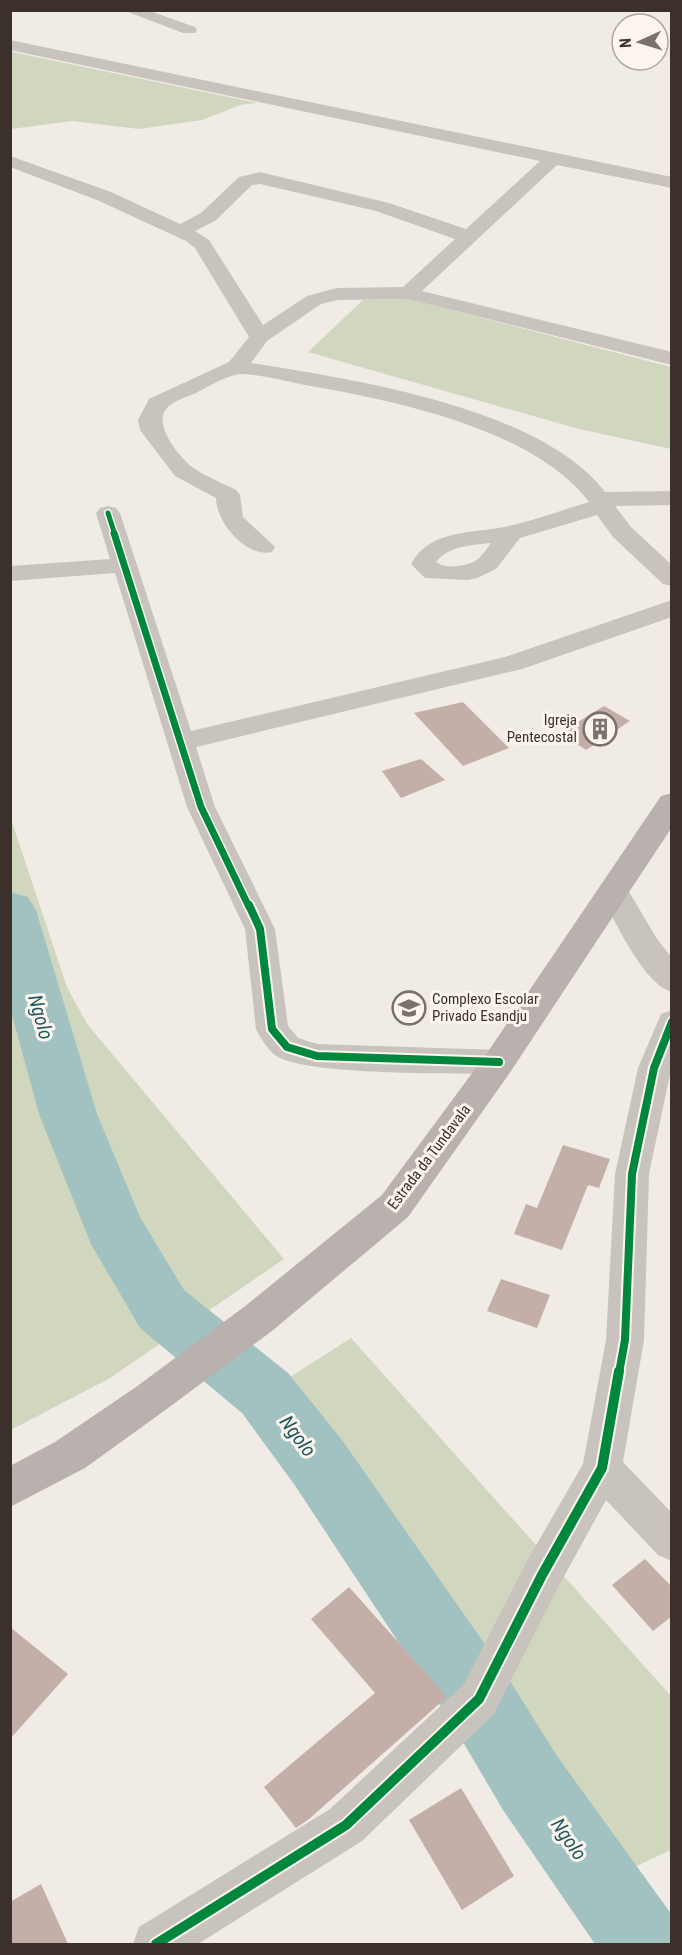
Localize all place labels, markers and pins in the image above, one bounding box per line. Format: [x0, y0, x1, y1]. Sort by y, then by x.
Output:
place label: Igreja Pentecostal [507, 711, 577, 746]
building icon: Igreja Pentecostal [582, 711, 618, 747]
school or university icon: Complexo Escolar Privado Esandju [391, 990, 427, 1026]
place label: Complexo Escolar Privado Esandju [432, 990, 539, 1025]

